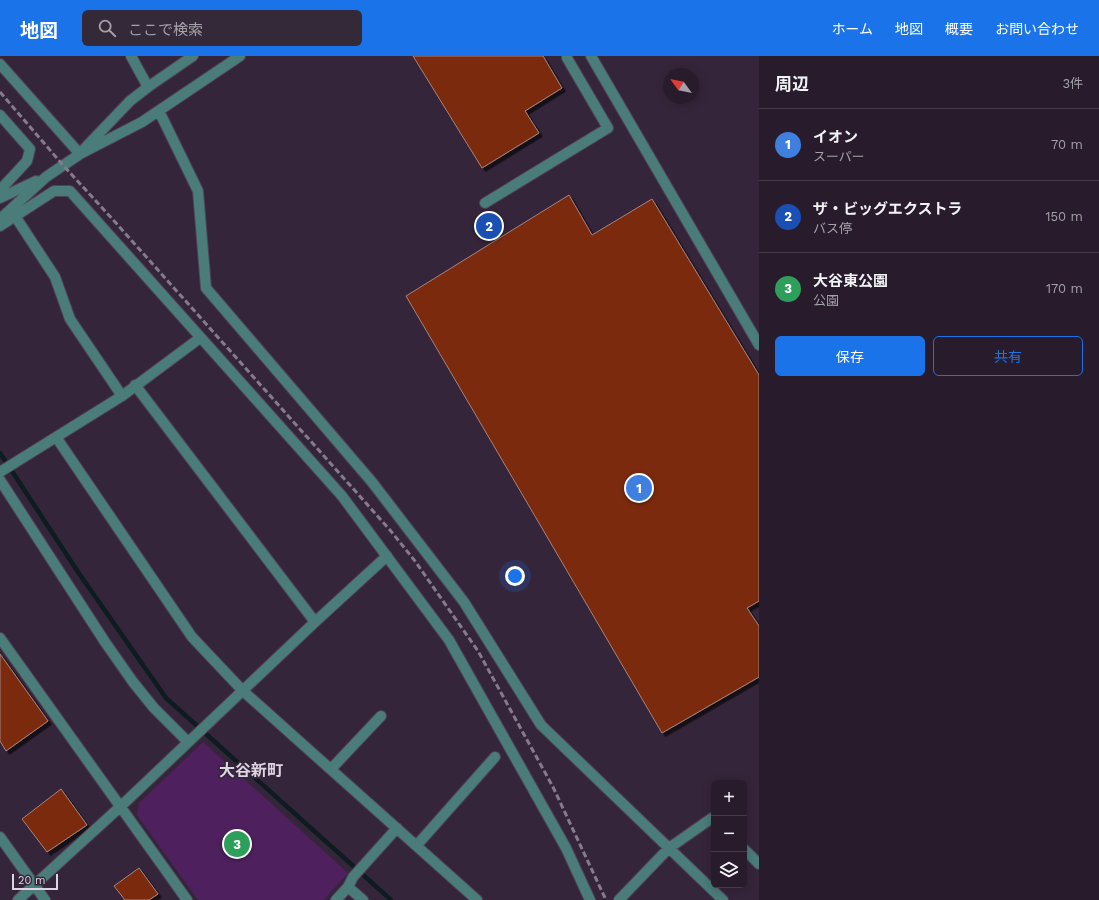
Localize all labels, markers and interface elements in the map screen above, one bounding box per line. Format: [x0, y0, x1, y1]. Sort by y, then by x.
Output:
search box [82, 10, 362, 46]
icon: search [96, 17, 118, 39]
text: 地図 [20, 19, 58, 42]
text: ここで検索 [128, 21, 203, 39]
text: ホーム [831, 21, 873, 37]
text: 地図 [895, 21, 923, 37]
text: 概要 [945, 21, 973, 37]
text: お問い合わせ [995, 21, 1079, 37]
north arrow [663, 68, 699, 104]
text: 周辺 [775, 74, 809, 94]
text: 3件 [1062, 76, 1083, 91]
text: イオン [813, 128, 858, 146]
text: 1 [785, 137, 791, 152]
text: 70 m [1051, 137, 1083, 152]
text: スーパー [813, 149, 865, 164]
text: ザ・ビッグエクストラ [813, 200, 963, 218]
text: 2 [784, 209, 792, 224]
text: 150 m [1045, 209, 1083, 224]
pin: 2 [476, 211, 502, 241]
text: バス停 [813, 221, 852, 236]
text: 大谷東公園 [813, 272, 888, 290]
text: 3 [784, 281, 792, 296]
text: 170 m [1046, 281, 1083, 296]
text: 公園 [813, 293, 839, 308]
button: 保存 [775, 336, 925, 376]
button: 共有 [933, 336, 1083, 376]
pin: 1 [626, 473, 652, 503]
your location [505, 566, 525, 586]
district label: 大谷新町 [219, 761, 283, 780]
map controls [711, 780, 747, 888]
button: + [711, 780, 747, 816]
button: − [711, 816, 747, 852]
pin: 3 [224, 829, 250, 859]
button: layers [711, 852, 747, 888]
scale bar [12, 872, 58, 891]
text: 20 m [18, 874, 46, 887]

